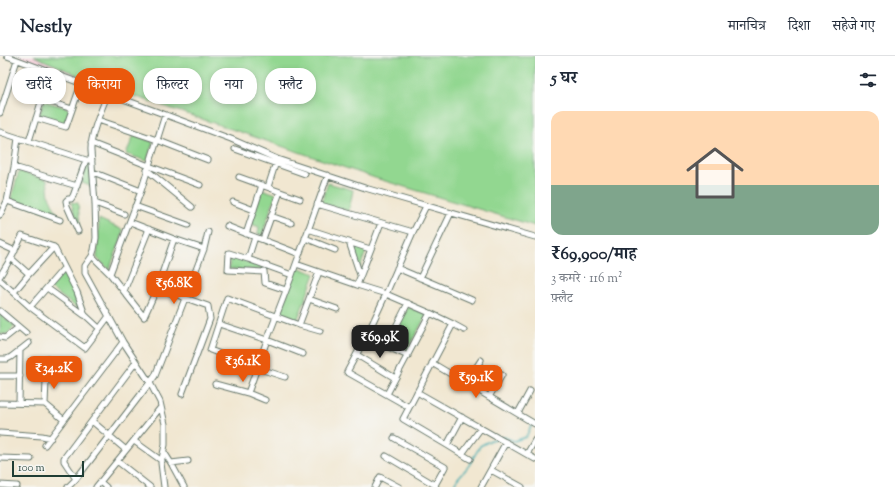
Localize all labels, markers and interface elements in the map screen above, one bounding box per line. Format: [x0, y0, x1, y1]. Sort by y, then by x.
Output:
text: Nestly [20, 14, 72, 41]
text: मानचित्र [728, 17, 766, 37]
text: दिशा [788, 17, 810, 37]
text: सहेजे गए [832, 17, 875, 37]
text: 5 घर [551, 67, 577, 91]
chip: खरीदें [12, 68, 66, 104]
chip: किराया [74, 68, 135, 104]
chip: फ़िल्टर [143, 68, 202, 104]
chip: नया [210, 68, 257, 104]
chip: फ़्लैट [265, 68, 316, 104]
icon: filters [857, 69, 879, 91]
icon: home [679, 137, 751, 209]
text: ₹69,900/माह [551, 243, 637, 267]
text: 3 कमरे · 116 m² [551, 270, 622, 288]
pin: ₹56.8K [141, 271, 207, 305]
text: ₹56.8K [155, 275, 193, 293]
text: फ़्लैट [551, 290, 573, 308]
pin: ₹69.9K [347, 325, 413, 359]
text: ₹69.9K [361, 329, 399, 347]
pin: ₹36.1K [210, 349, 276, 383]
text: ₹36.1K [225, 353, 261, 371]
pin: ₹34.2K [21, 356, 87, 390]
text: ₹34.2K [35, 360, 73, 378]
pin: ₹59.1K [443, 365, 509, 399]
text: ₹59.1K [458, 369, 494, 387]
scale bar [12, 459, 84, 478]
text: 100 m [18, 460, 45, 476]

